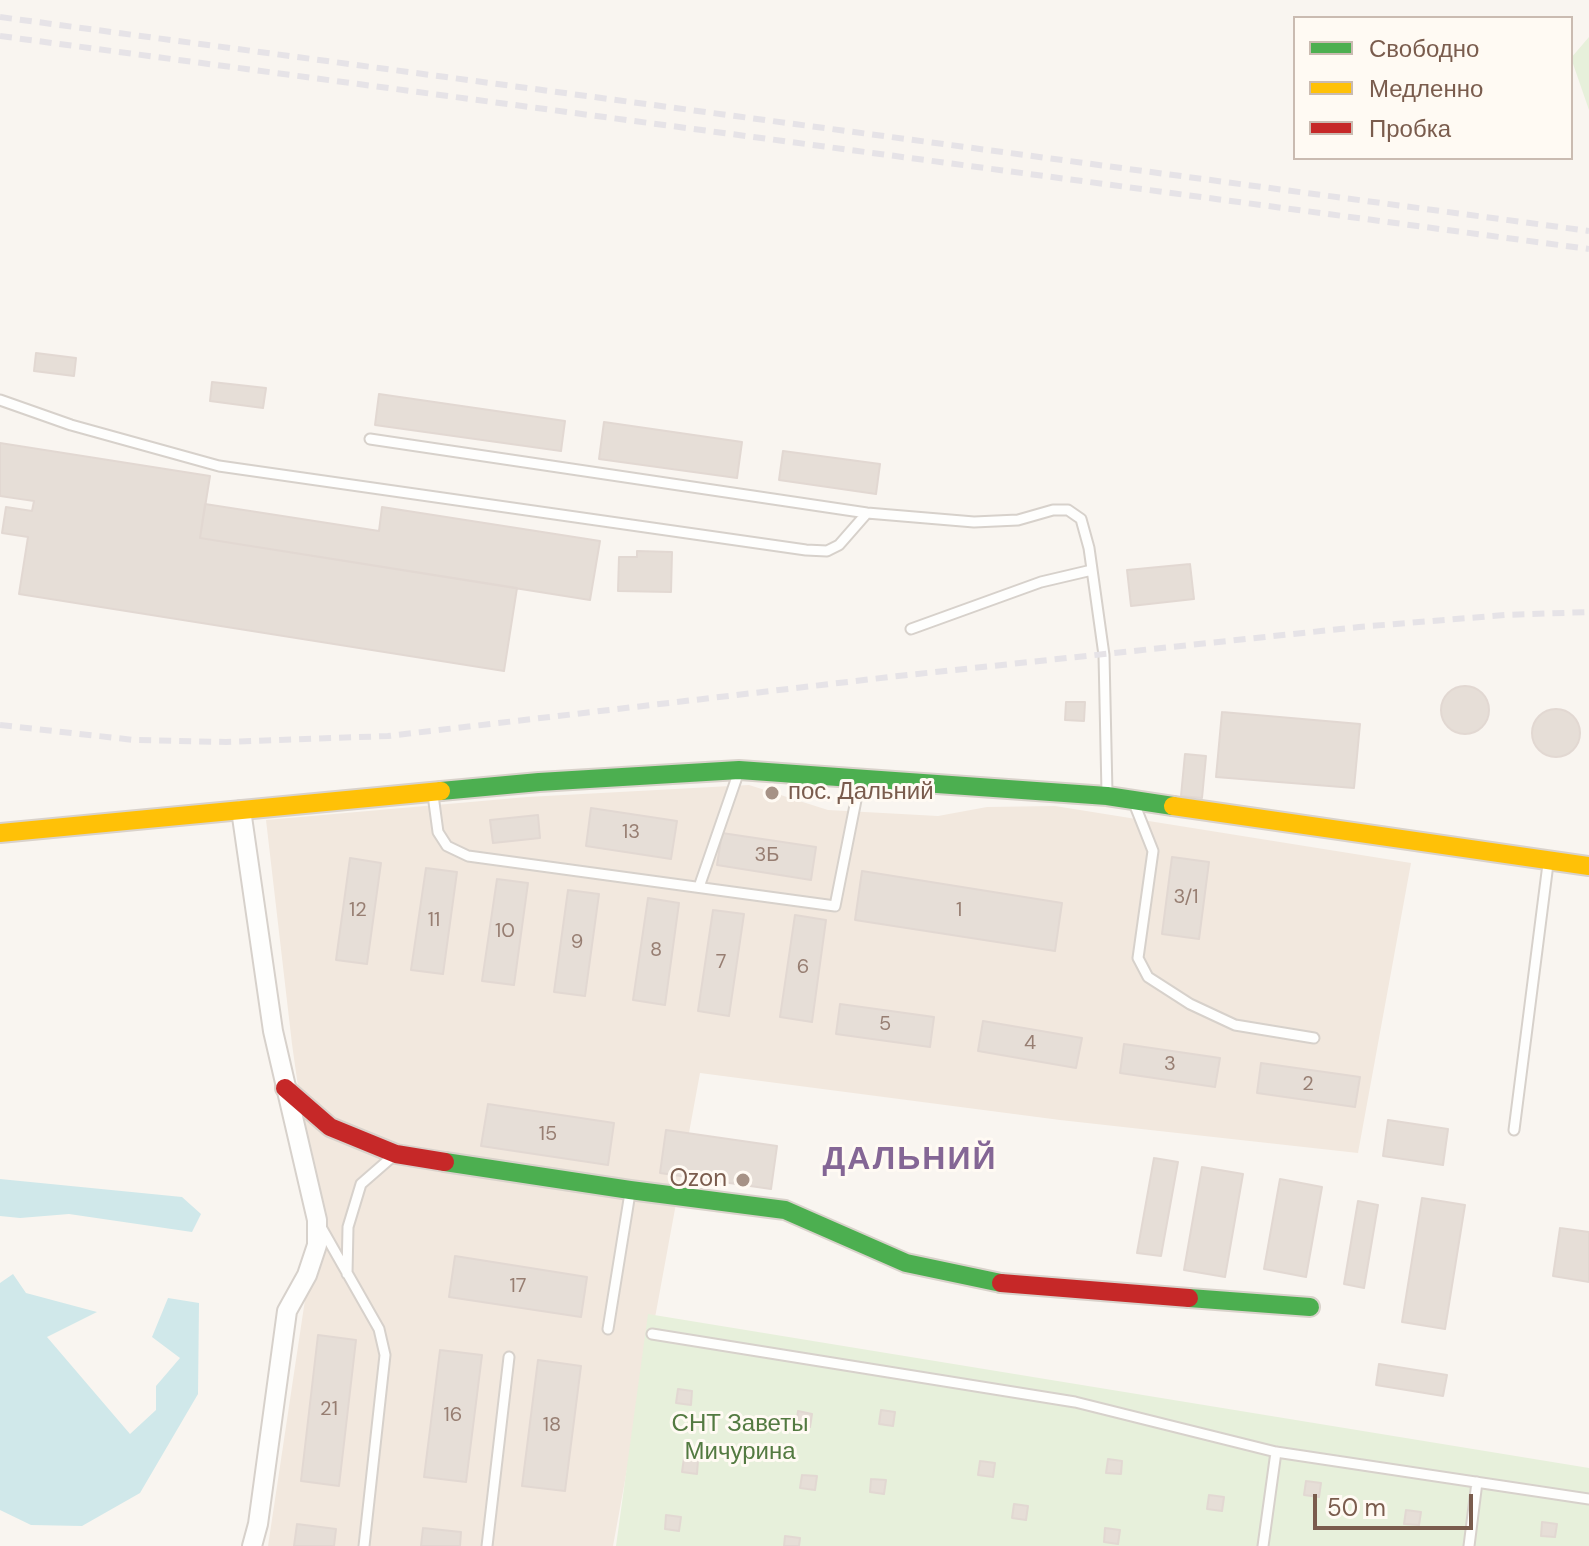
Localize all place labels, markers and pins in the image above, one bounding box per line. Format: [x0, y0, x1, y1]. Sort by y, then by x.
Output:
place label: пос. Дальний [788, 779, 934, 807]
marker: пос. Дальний [763, 784, 781, 802]
place label: Ozon [669, 1166, 727, 1194]
marker: Ozon [734, 1171, 752, 1189]

